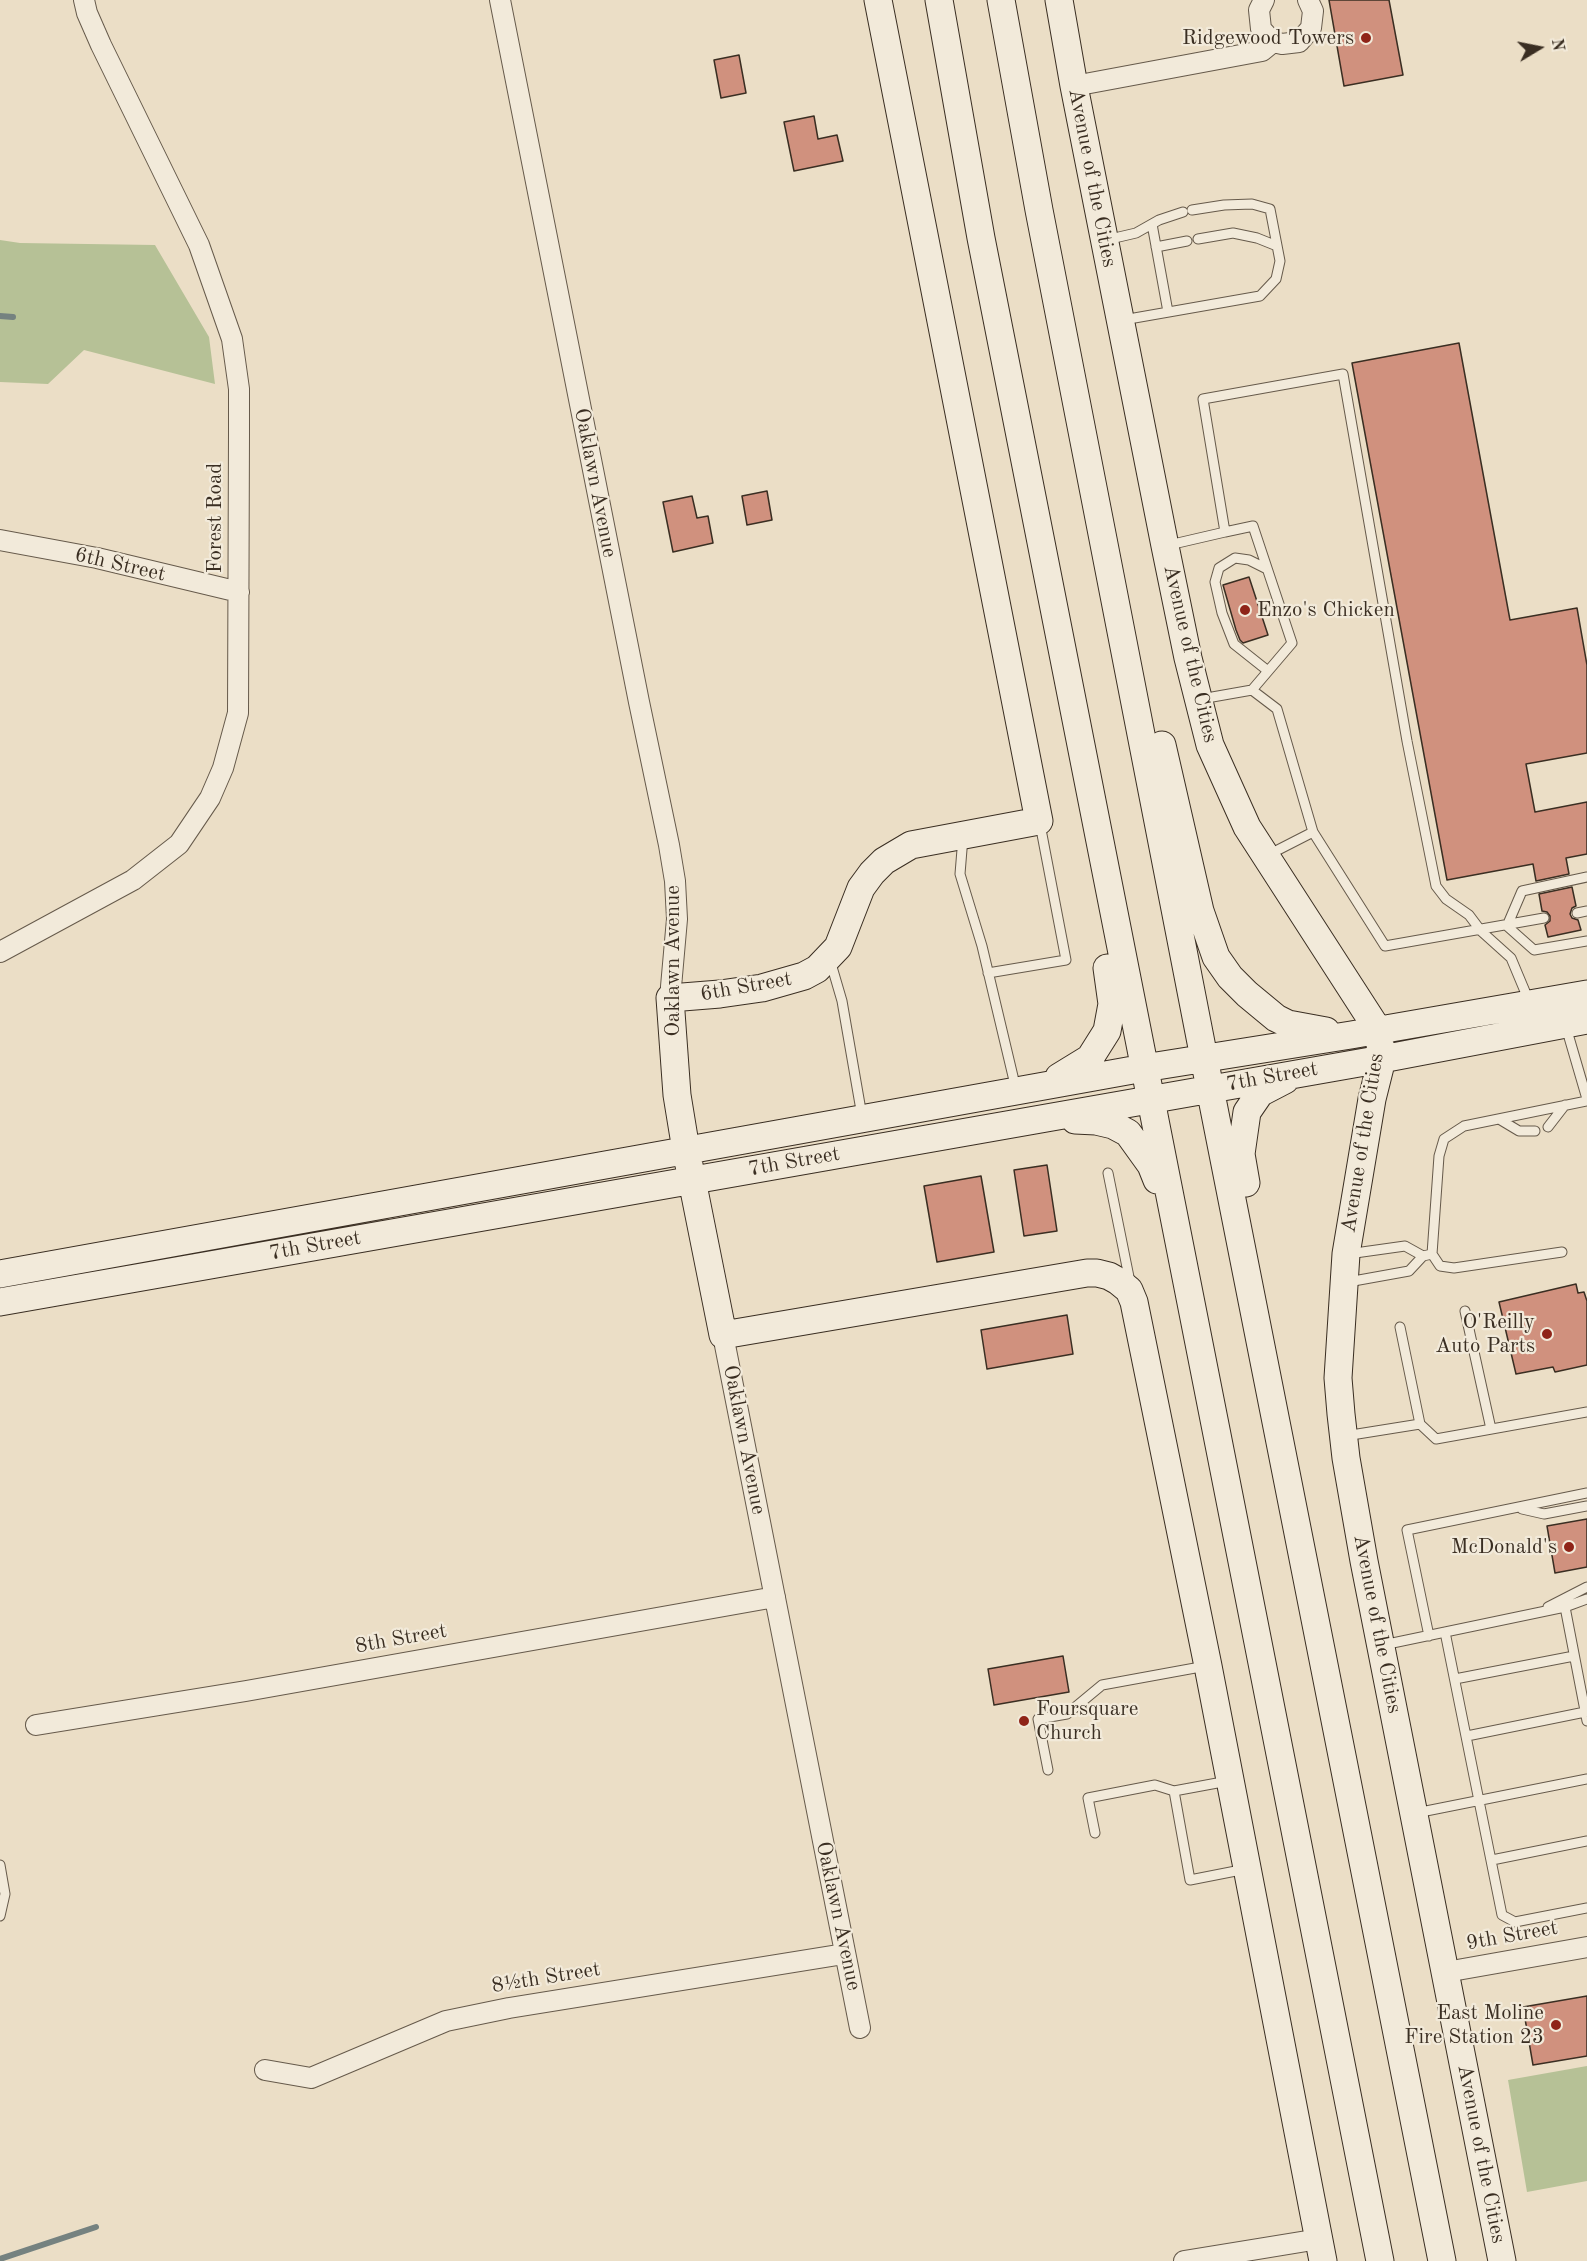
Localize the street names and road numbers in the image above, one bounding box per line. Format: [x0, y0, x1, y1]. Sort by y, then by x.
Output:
street label: Avenue of the Cities [1062, 86, 1122, 270]
street label: Oaklawn Avenue [568, 406, 622, 560]
street label: Forest Road [202, 463, 228, 573]
street label: 6th Street [72, 542, 168, 588]
street label: Avenue of the Cities [1157, 563, 1223, 745]
street label: Oaklawn Avenue [660, 885, 686, 1037]
street label: 6th Street [698, 967, 794, 1007]
street label: Avenue of the Cities [1336, 1051, 1390, 1235]
street label: 7th Street [1224, 1057, 1320, 1097]
street label: 7th Street [746, 1142, 842, 1182]
street label: 7th Street [267, 1226, 363, 1266]
street label: Oaklawn Avenue [717, 1363, 771, 1517]
street label: Avenue of the Cities [1347, 1532, 1407, 1716]
street label: 8th Street [353, 1619, 449, 1659]
street label: Oaklawn Avenue [810, 1839, 866, 1993]
street label: 9th Street [1464, 1916, 1560, 1956]
street label: 8½th Street [490, 1957, 602, 1999]
street label: Avenue of the Cities [1451, 2062, 1511, 2246]

